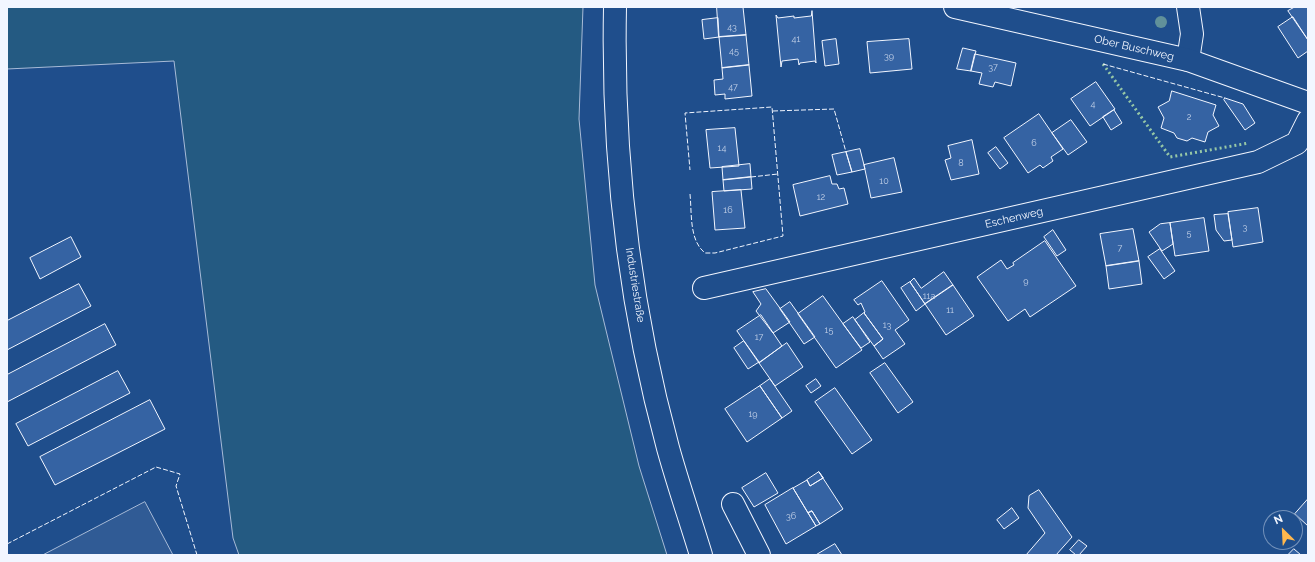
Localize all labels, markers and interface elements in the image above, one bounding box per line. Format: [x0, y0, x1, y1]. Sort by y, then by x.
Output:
house number: 43 [727, 22, 737, 32]
street label: Ober Buschweg [1093, 32, 1175, 64]
house number: 41 [792, 34, 800, 44]
house number: 45 [729, 46, 739, 56]
house number: 39 [884, 51, 894, 61]
house number: 37 [988, 62, 998, 72]
house number: 47 [728, 82, 738, 92]
house number: 4 [1091, 99, 1095, 109]
house number: 2 [1187, 112, 1191, 122]
house number: 6 [1031, 138, 1037, 148]
house number: 14 [718, 143, 726, 153]
house number: 8 [958, 158, 964, 168]
house number: 10 [879, 176, 889, 186]
house number: 12 [817, 192, 825, 202]
house number: 16 [723, 205, 733, 215]
street label: Eschenweg [984, 205, 1044, 231]
house number: 3 [1243, 222, 1247, 232]
house number: 5 [1187, 228, 1191, 238]
house number: 7 [1118, 243, 1122, 253]
street label: Industriestraße [623, 247, 647, 323]
house number: 9 [1023, 276, 1029, 286]
house number: 11a [923, 291, 935, 301]
house number: 11 [946, 305, 954, 315]
house number: 13 [883, 320, 891, 330]
house number: 15 [825, 325, 833, 335]
house number: 17 [755, 332, 763, 342]
house number: 19 [748, 409, 758, 419]
north arrow [1263, 510, 1303, 550]
house number: 36 [786, 511, 796, 521]
text: N [1272, 512, 1285, 527]

